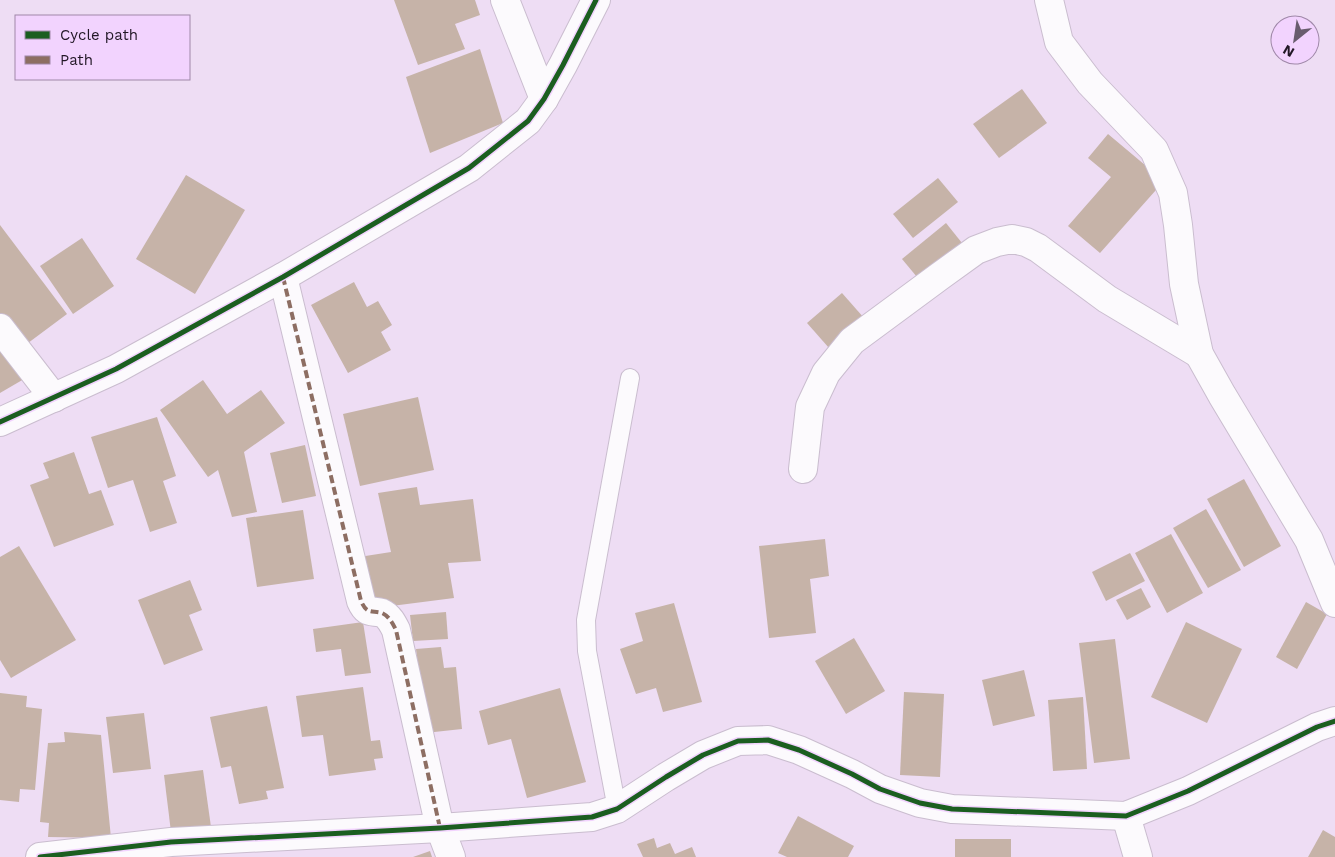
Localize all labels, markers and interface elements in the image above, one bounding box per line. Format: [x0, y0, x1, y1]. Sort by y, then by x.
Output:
legend [15, 15, 190, 80]
north arrow [1270, 15, 1320, 65]
text: Cycle path [60, 26, 138, 44]
text: N [1280, 42, 1297, 61]
text: Path [60, 51, 93, 69]

